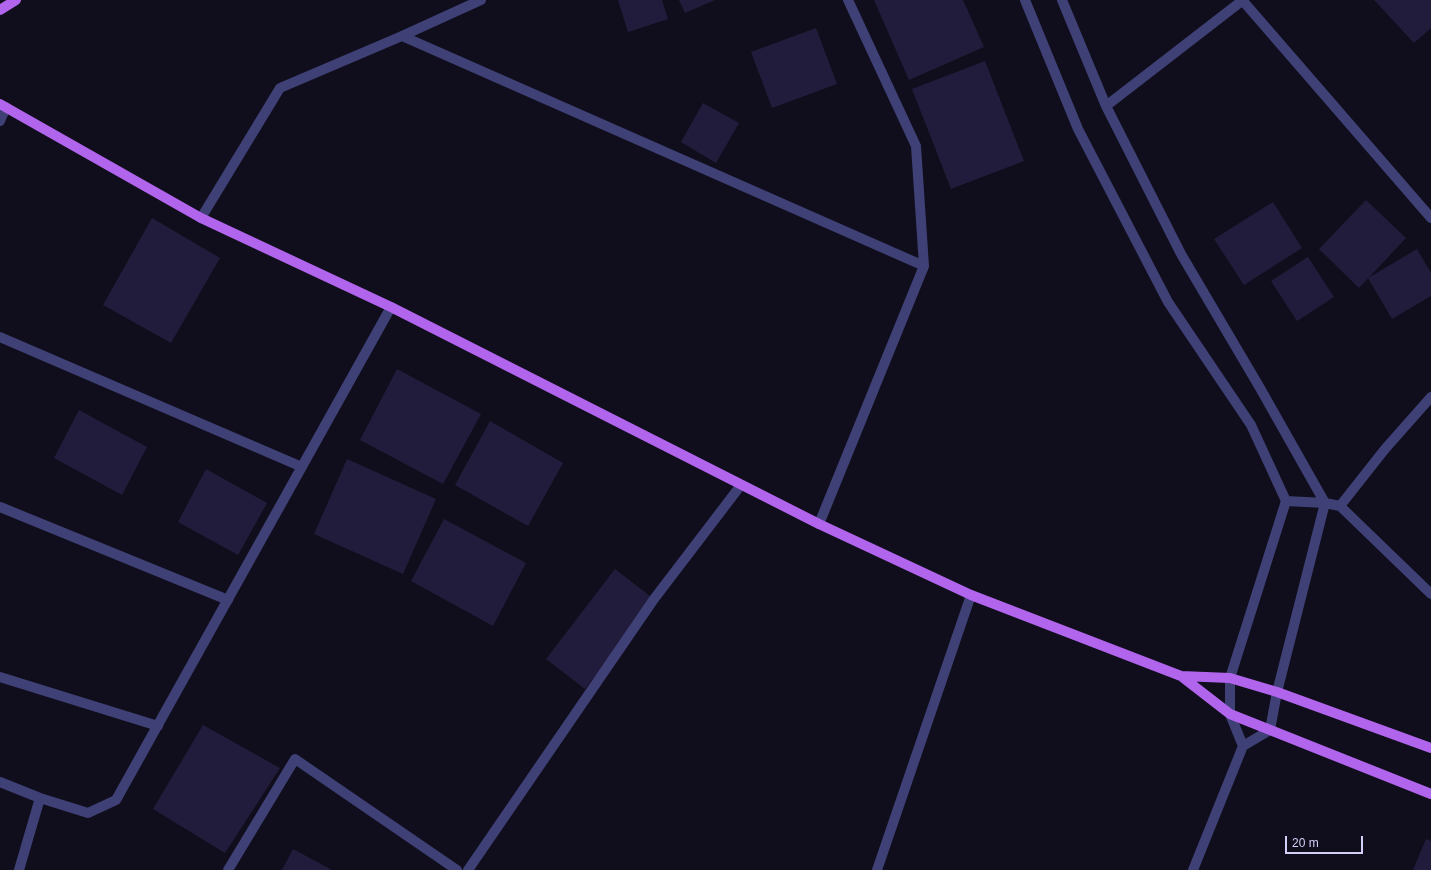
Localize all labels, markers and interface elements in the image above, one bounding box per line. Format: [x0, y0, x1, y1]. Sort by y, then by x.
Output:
scale bar [1287, 828, 1365, 854]
text: 20 m [1292, 836, 1319, 850]

